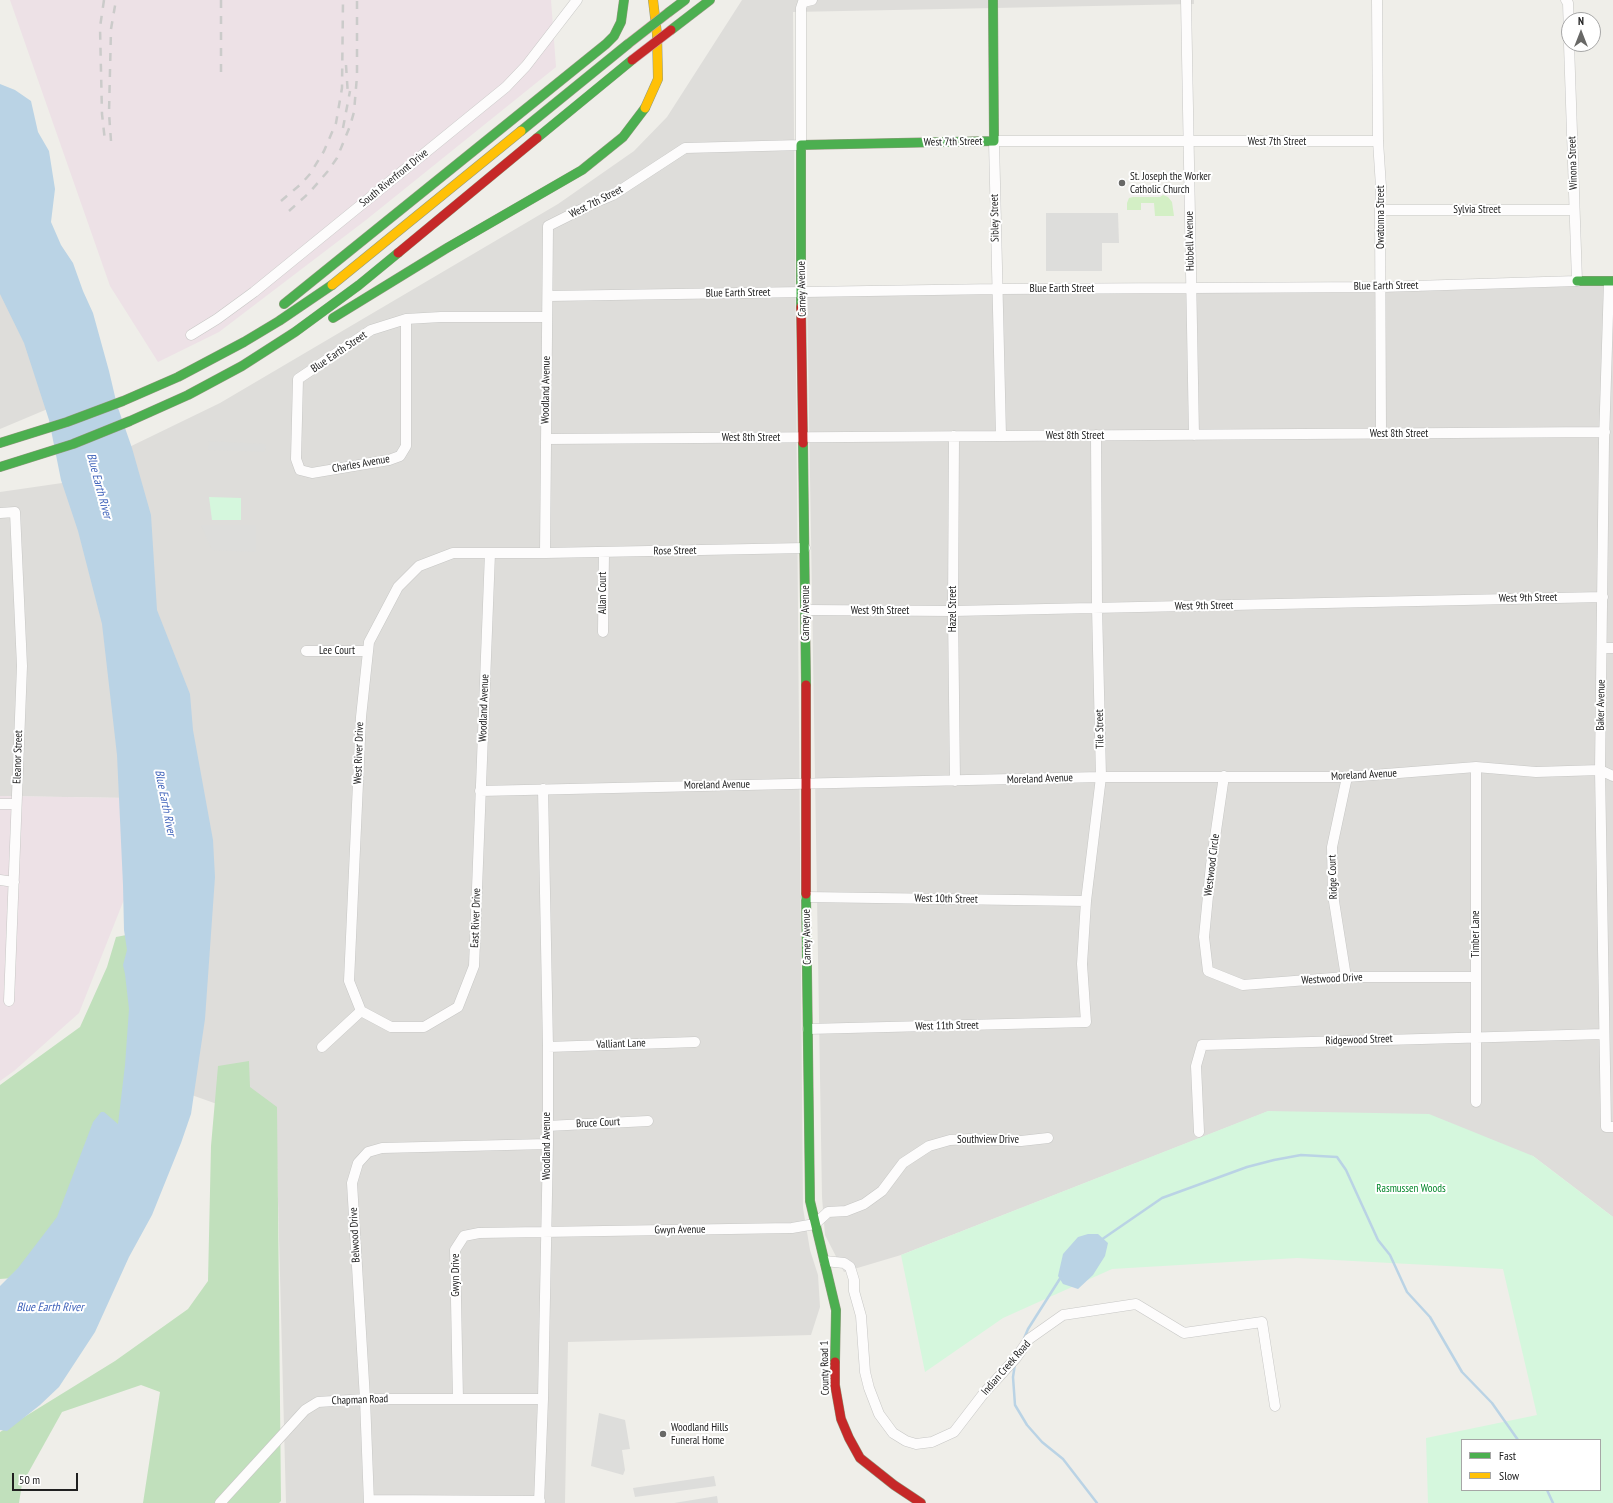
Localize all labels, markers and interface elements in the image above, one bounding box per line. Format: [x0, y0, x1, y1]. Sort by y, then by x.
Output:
north arrow [1561, 12, 1601, 52]
text: N [1578, 14, 1584, 28]
street label: West 7th Street [924, 135, 982, 149]
street label: West 7th Street [1248, 135, 1306, 149]
street label: Winona Street [1565, 136, 1581, 190]
street label: South Riverfront Drive [357, 146, 431, 210]
place label: St. Joseph the Worker Catholic Church [1130, 170, 1211, 196]
marker: St. Joseph the Worker Catholic Church [1117, 178, 1127, 188]
street label: West 7th Street [567, 183, 625, 221]
street label: Owatonna Street [1374, 185, 1388, 249]
street label: Sibley Street [988, 194, 1002, 242]
street label: Sylvia Street [1453, 203, 1501, 217]
street label: Hubbell Avenue [1183, 211, 1197, 271]
street label: Carney Avenue [795, 261, 809, 317]
street label: Blue Earth Street [1354, 279, 1418, 293]
street label: Blue Earth Street [1030, 282, 1094, 296]
street label: Blue Earth Street [706, 286, 770, 300]
street label: Blue Earth Street [308, 328, 370, 376]
street label: Woodland Avenue [539, 356, 553, 424]
street label: West 8th Street [1370, 427, 1428, 441]
street label: West 8th Street [1046, 429, 1104, 443]
street label: West 8th Street [722, 431, 780, 445]
water label: Blue Earth River [83, 452, 115, 520]
street label: Charles Avenue [331, 452, 391, 476]
street label: Rose Street [653, 544, 697, 558]
street label: Allan Court [596, 572, 610, 614]
street label: Carney Avenue [799, 585, 813, 641]
street label: Hazel Street [946, 586, 960, 632]
street label: West 9th Street [1499, 591, 1557, 605]
street label: West 9th Street [1175, 599, 1233, 613]
street label: West 9th Street [851, 604, 909, 618]
street label: Lee Court [319, 644, 355, 658]
street label: Woodland Avenue [476, 674, 492, 742]
street label: Baker Avenue [1594, 679, 1608, 731]
street label: Tile Street [1093, 709, 1107, 749]
street label: West River Drive [351, 722, 367, 784]
street label: Eleanor Street [10, 730, 26, 784]
street label: Moreland Avenue [1331, 767, 1397, 783]
water label: Blue Earth River [152, 769, 178, 837]
street label: Moreland Avenue [1007, 771, 1073, 787]
street label: Moreland Avenue [684, 778, 750, 792]
street label: Westwood Circle [1202, 833, 1222, 897]
street label: Ridge Court [1326, 854, 1340, 900]
street label: East River Drive [468, 888, 484, 948]
street label: West 10th Street [914, 892, 978, 906]
street label: Carney Avenue [800, 909, 814, 965]
street label: Timber Lane [1469, 910, 1483, 958]
street label: Westwood Drive [1301, 971, 1363, 987]
street label: West 11th Street [915, 1019, 979, 1033]
street label: Ridgewood Street [1325, 1032, 1393, 1048]
street label: Valliant Lane [596, 1037, 646, 1051]
street label: Woodland Avenue [540, 1112, 554, 1180]
street label: Bruce Court [576, 1115, 620, 1131]
street label: Southview Drive [957, 1133, 1019, 1147]
park label: Rasmussen Woods [1376, 1182, 1446, 1196]
street label: Belwood Drive [347, 1207, 363, 1263]
street label: Gwyn Avenue [654, 1223, 706, 1237]
street label: Gwyn Drive [449, 1253, 463, 1297]
water label: Blue Earth River [16, 1301, 84, 1315]
street label: Indian Creek Road [979, 1338, 1033, 1398]
street label: County Road 1 [818, 1341, 832, 1395]
street label: Chapman Road [332, 1392, 388, 1408]
place label: Woodland Hills Funeral Home [671, 1421, 728, 1447]
marker: Woodland Hills Funeral Home [658, 1429, 668, 1439]
legend [1461, 1439, 1601, 1491]
text: Fast [1499, 1448, 1516, 1463]
scale bar [14, 1465, 80, 1491]
text: Slow [1499, 1468, 1519, 1483]
text: 50 m [19, 1472, 40, 1487]

